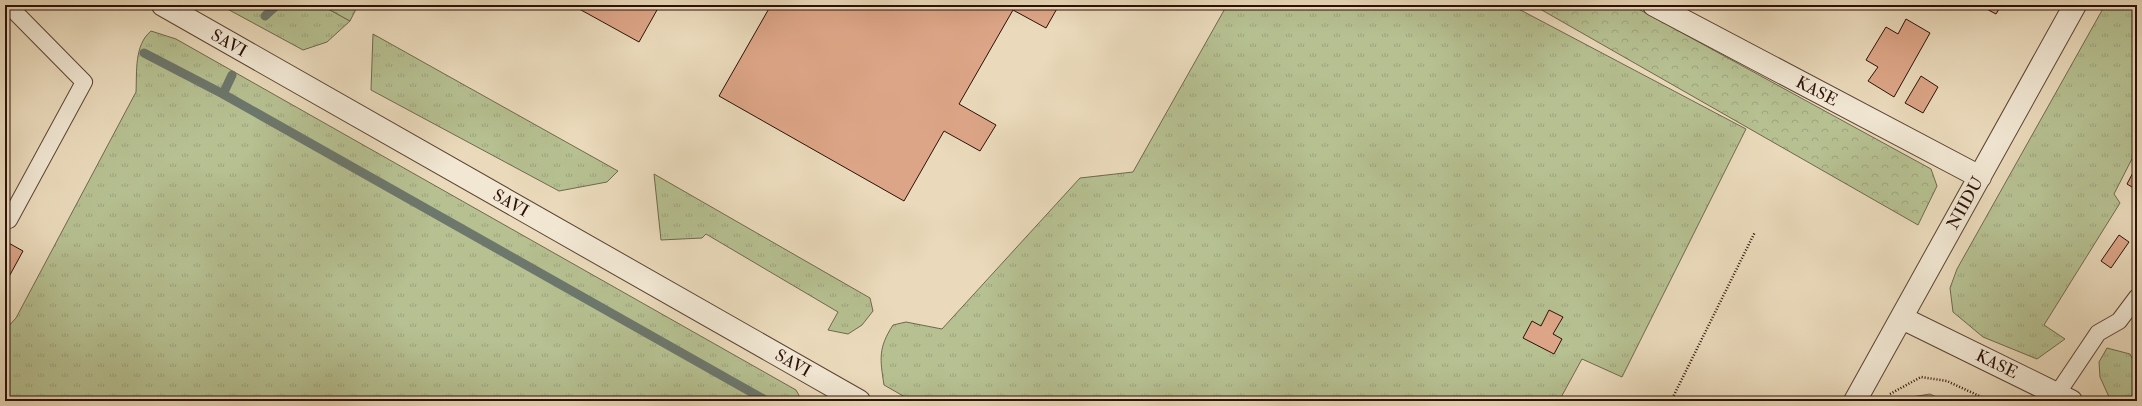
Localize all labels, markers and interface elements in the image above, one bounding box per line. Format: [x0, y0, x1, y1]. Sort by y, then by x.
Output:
street label: SAVI [207, 24, 251, 62]
street label: KASE [1792, 71, 1842, 111]
street label: NIIDU [1942, 173, 1988, 233]
street label: SAVI [489, 184, 533, 222]
street label: SAVI [771, 344, 815, 382]
street label: KASE [1972, 345, 2022, 383]

